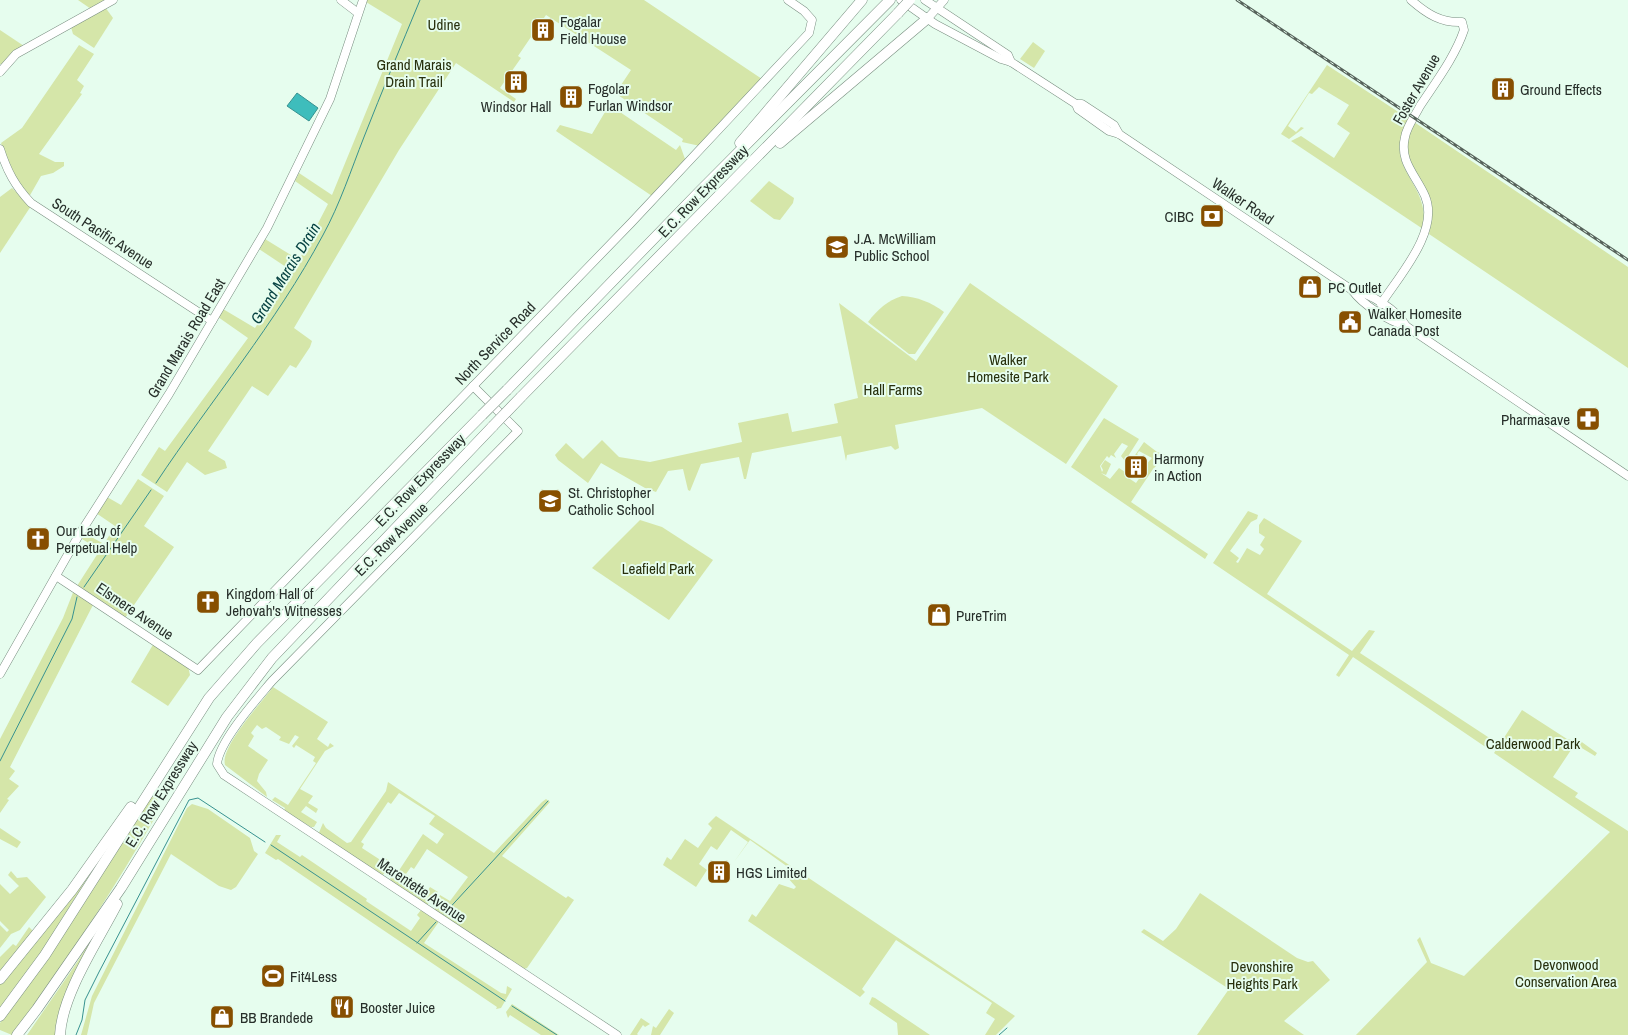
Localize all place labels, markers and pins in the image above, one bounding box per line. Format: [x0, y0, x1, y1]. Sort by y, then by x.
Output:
place label: Fogalar Field House [560, 11, 626, 49]
building icon: Fogalar Field House [530, 17, 556, 43]
building icon: Windsor Hall [503, 69, 529, 95]
building icon: Ground Effects [1490, 76, 1516, 102]
place label: Fogolar Furlan Windsor [588, 78, 672, 116]
place label: Ground Effects [1520, 79, 1602, 100]
building icon: Fogolar Furlan Windsor [558, 84, 584, 110]
place label: Windsor Hall [481, 96, 551, 117]
bank icon: CIBC [1199, 203, 1225, 229]
place label: CIBC [1165, 206, 1194, 227]
place label: J.A. McWilliam Public School [854, 228, 936, 266]
school or university icon: J.A. McWilliam Public School [824, 234, 850, 260]
shop icon: PC Outlet [1297, 274, 1323, 300]
place label: PC Outlet [1328, 277, 1382, 298]
place label: Walker Homesite Canada Post [1368, 303, 1462, 341]
public building icon: Walker Homesite Canada Post [1337, 309, 1363, 335]
pharmacy icon: Pharmasave [1575, 406, 1601, 432]
place label: Pharmasave [1501, 409, 1570, 430]
place label: Harmony in Action [1154, 448, 1205, 486]
building icon: Harmony in Action [1123, 454, 1149, 480]
place label: St. Christopher Catholic School [568, 482, 654, 520]
school or university icon: St. Christopher Catholic School [537, 488, 563, 514]
place label: Our Lady of Perpetual Help [56, 520, 138, 558]
church icon: Our Lady of Perpetual Help [25, 526, 51, 552]
place label: Kingdom Hall of Jehovah's Witnesses [226, 583, 342, 621]
church icon: Kingdom Hall of Jehovah's Witnesses [195, 589, 221, 615]
shop icon: PureTrim [926, 602, 952, 628]
place label: PureTrim [956, 605, 1007, 626]
building icon: HGS Limited [706, 859, 732, 885]
place label: HGS Limited [736, 862, 807, 883]
sports icon: Fit4Less [260, 963, 286, 989]
place label: Fit4Less [290, 966, 337, 987]
restaurant icon: Booster Juice [329, 994, 355, 1020]
place label: Booster Juice [360, 997, 435, 1018]
shop icon: BB Brandede [209, 1004, 235, 1030]
place label: BB Brandede [240, 1007, 313, 1028]

